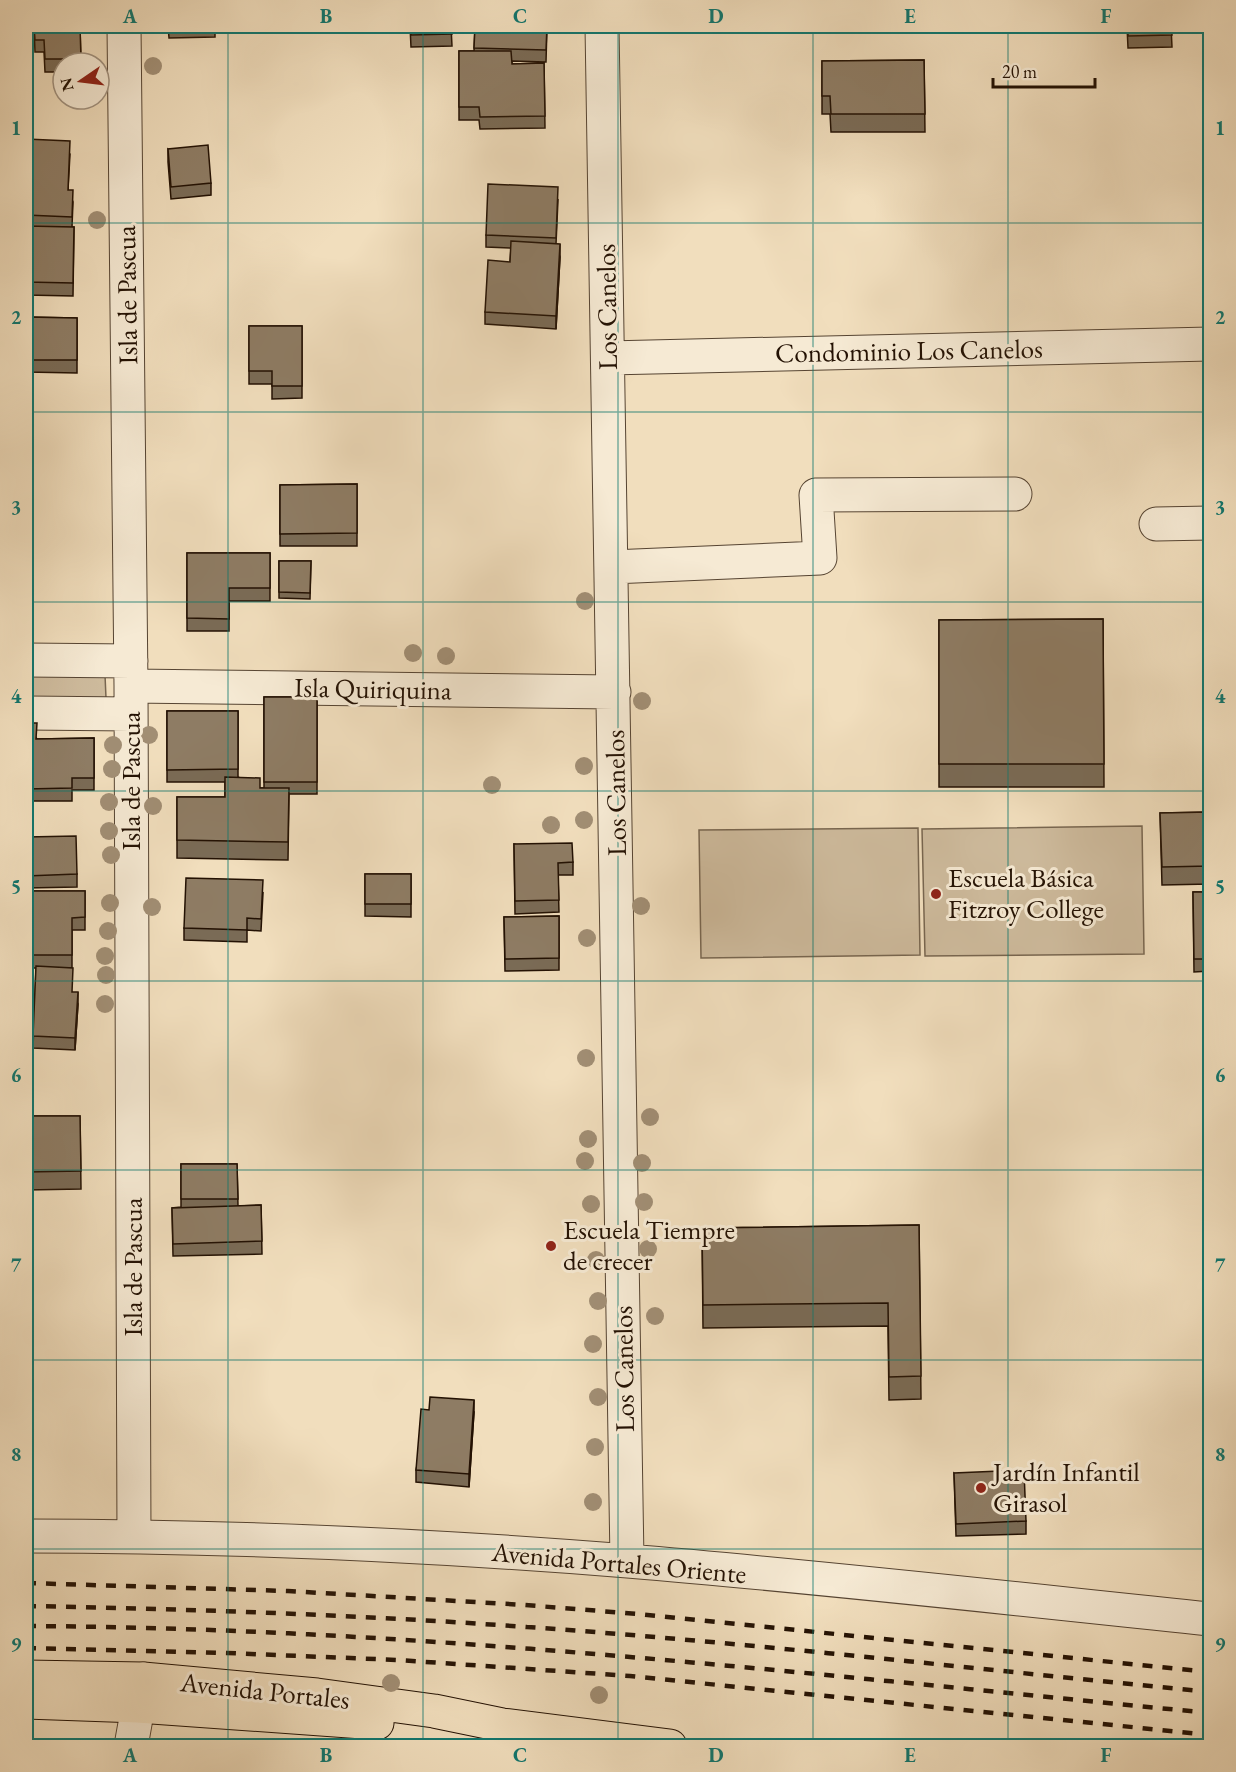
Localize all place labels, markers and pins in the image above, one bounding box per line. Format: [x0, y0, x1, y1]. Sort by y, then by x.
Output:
place label: Escuela Básica Fitzroy College [948, 860, 1104, 926]
marker: Escuela Básica Fitzroy College [929, 887, 943, 901]
place label: Escuela Tiempre de crecer [563, 1212, 735, 1278]
marker: Escuela Tiempre de crecer [544, 1239, 558, 1253]
place label: Jardín Infantil Girasol [991, 1454, 1140, 1520]
marker: Jardín Infantil Girasol [974, 1481, 988, 1495]

